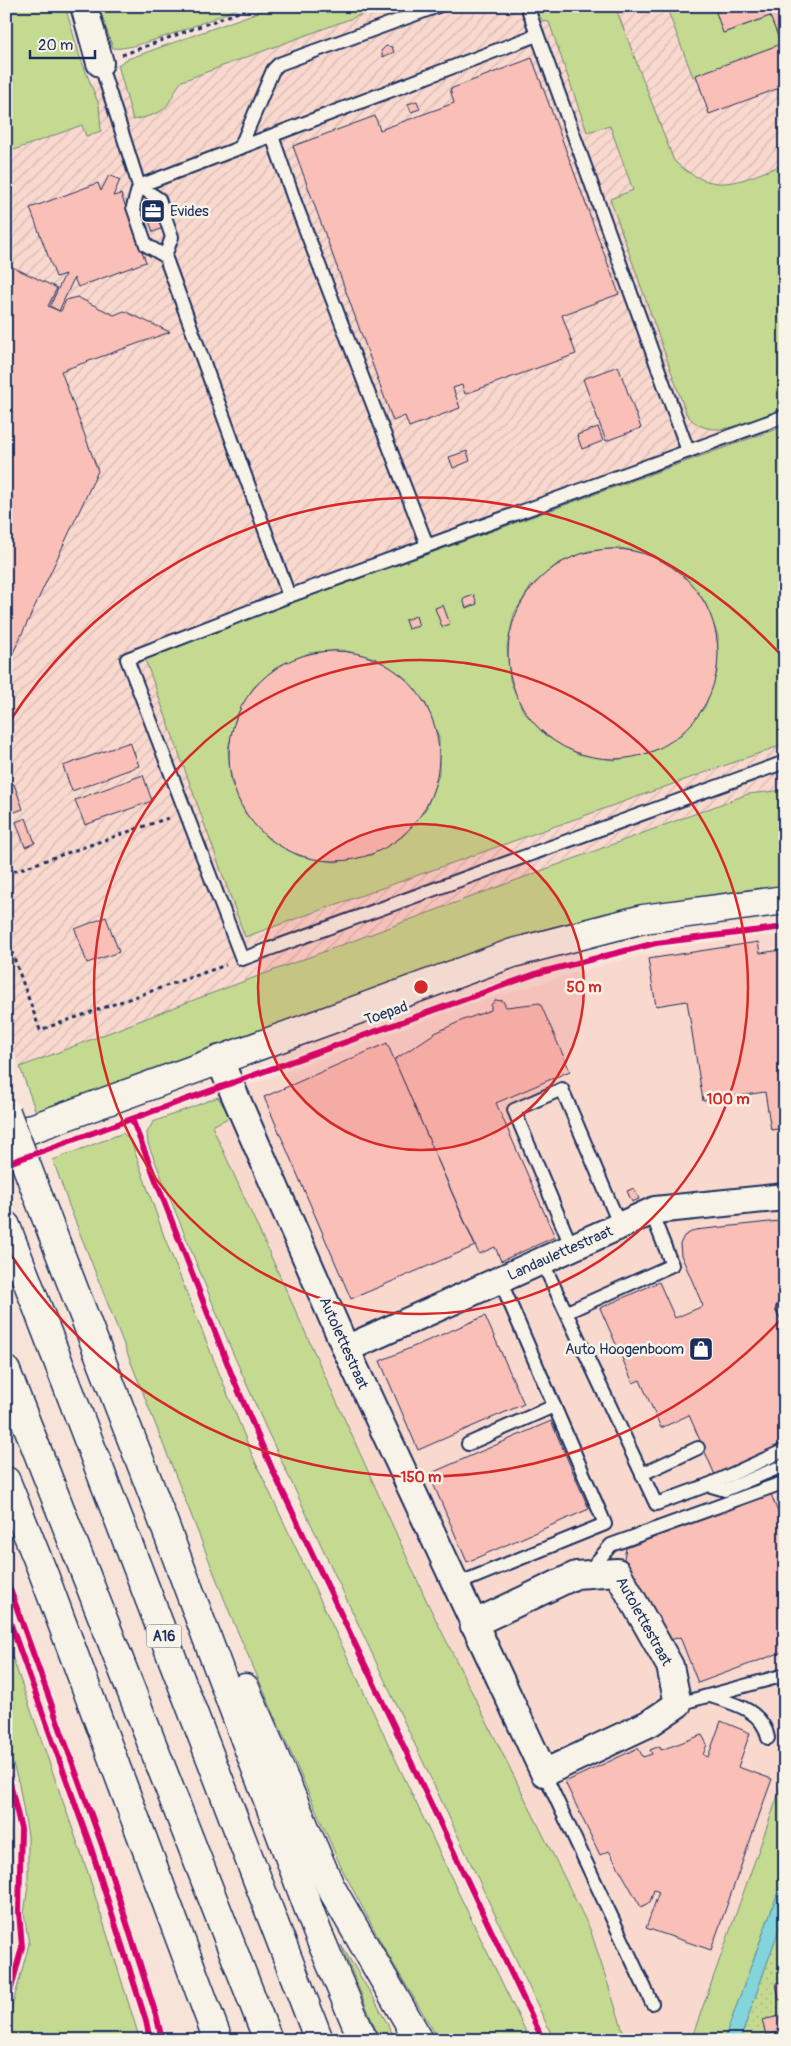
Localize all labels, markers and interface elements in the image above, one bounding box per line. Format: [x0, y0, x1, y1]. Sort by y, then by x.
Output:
scale bar [30, 28, 95, 60]
text: 20 m [38, 36, 73, 55]
office icon: Evides [140, 198, 166, 224]
place label: Evides [170, 202, 209, 221]
centre of rings [412, 978, 430, 996]
text: 50 m [567, 978, 601, 997]
street label: Toepad [362, 997, 410, 1030]
text: 100 m [707, 1090, 749, 1109]
street label: Landaulettestraat [505, 1221, 617, 1285]
street label: Autolettestraat [315, 1294, 373, 1393]
shop icon: Auto Hoogenboom [688, 1336, 714, 1362]
place label: Auto Hoogenboom [565, 1340, 684, 1359]
text: 150 m [401, 1468, 441, 1487]
street label: Autolettestraat [611, 1573, 676, 1670]
road number: A16 [146, 1624, 182, 1648]

